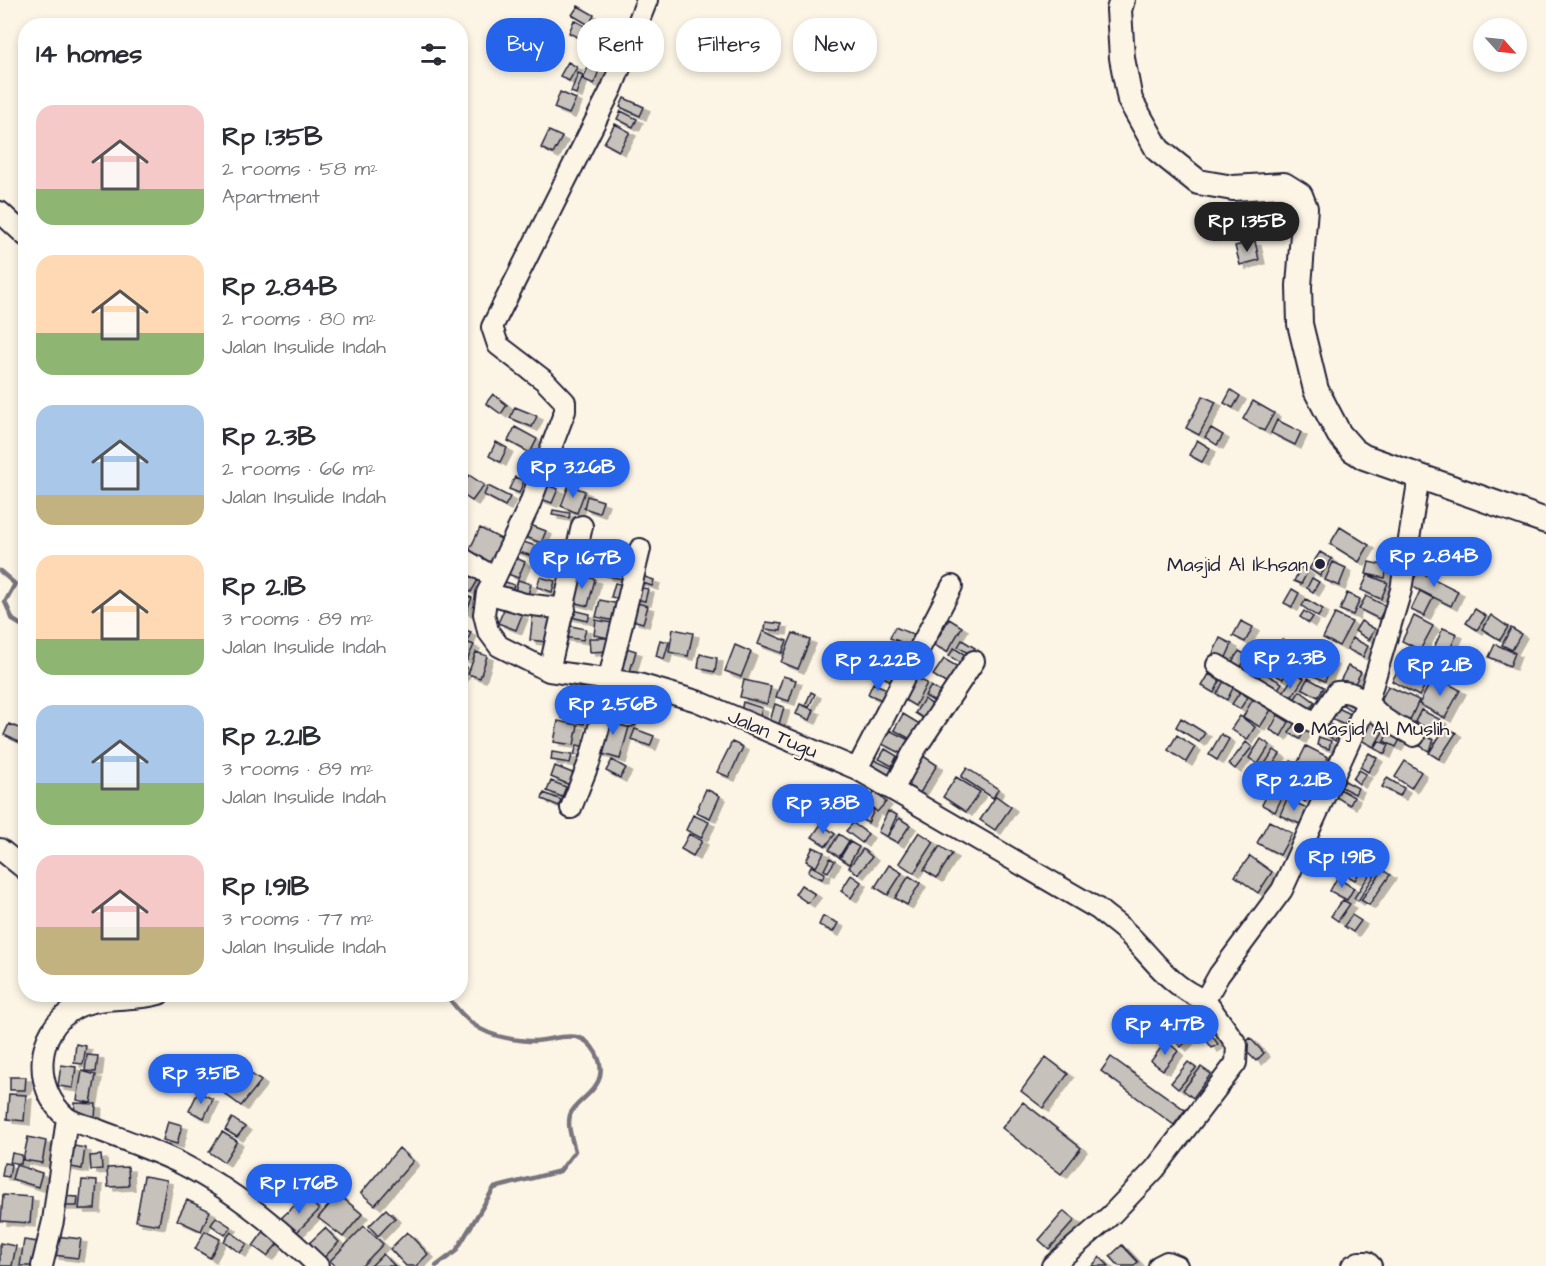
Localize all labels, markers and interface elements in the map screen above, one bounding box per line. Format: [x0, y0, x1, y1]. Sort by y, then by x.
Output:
chip: Buy [486, 18, 565, 72]
chip: Rent [577, 18, 664, 72]
chip: Filters [676, 18, 781, 72]
chip: New [793, 18, 877, 72]
north arrow [1473, 18, 1527, 72]
map controls [1473, 18, 1527, 72]
text: 14 homes [36, 36, 142, 72]
icon: filters [417, 38, 450, 71]
text: Rp 1.35B [222, 119, 323, 155]
icon: home [84, 129, 156, 201]
text: 2 rooms · 58 m² [222, 155, 378, 183]
text: Apartment [222, 183, 320, 211]
pin: Rp 1.35B [1185, 202, 1309, 253]
text: Rp 1.35B [1208, 207, 1286, 235]
text: Rp 2.84B [222, 269, 337, 305]
icon: home [84, 279, 156, 351]
text: 2 rooms · 80 m² [222, 305, 376, 333]
text: Jalan Insulide Indah [222, 333, 386, 361]
text: Rp 2.3B [222, 419, 316, 455]
icon: home [84, 429, 156, 501]
pin: Rp 3.26B [511, 448, 635, 499]
text: Rp 3.26B [531, 453, 615, 481]
text: 2 rooms · 66 m² [222, 455, 376, 483]
text: Jalan Insulide Indah [222, 483, 386, 511]
pin: Rp 2.84B [1372, 537, 1496, 588]
pin: Rp 1.67B [520, 539, 644, 590]
text: Rp 2.84B [1390, 542, 1478, 570]
text: Rp 1.67B [543, 544, 621, 572]
place label: Masjid Al Ikhsan [1167, 551, 1308, 579]
marker: Masjid Al Ikhsan [1313, 557, 1327, 571]
text: Rp 2.1B [222, 569, 306, 605]
icon: home [84, 579, 156, 651]
text: 3 rooms · 89 m² [222, 605, 374, 633]
text: Jalan Insulide Indah [222, 633, 386, 661]
pin: Rp 2.3B [1235, 639, 1345, 690]
pin: Rp 2.22B [816, 641, 940, 692]
text: Rp 2.3B [1254, 644, 1326, 672]
text: Rp 2.22B [836, 646, 920, 674]
pin: Rp 2.1B [1385, 646, 1495, 697]
text: Rp 2.1B [1408, 651, 1472, 679]
pin: Rp 2.56B [551, 685, 675, 736]
text: Rp 2.56B [569, 690, 657, 718]
street label: Jalan Tugu [723, 702, 822, 766]
place label: Masjid Al Muslih [1311, 715, 1449, 743]
text: Rp 2.21B [222, 719, 321, 755]
marker: Masjid Al Muslih [1292, 721, 1306, 735]
icon: home [84, 729, 156, 801]
text: 3 rooms · 89 m² [222, 755, 374, 783]
pin: Rp 2.21B [1232, 761, 1356, 812]
text: Rp 2.21B [1256, 766, 1332, 794]
text: Jalan Insulide Indah [222, 783, 386, 811]
pin: Rp 3.8B [768, 784, 878, 835]
text: Rp 3.8B [786, 789, 860, 817]
pin: Rp 1.91B [1280, 838, 1404, 889]
text: Rp 1.91B [1309, 843, 1375, 871]
text: Rp 1.91B [222, 869, 309, 905]
icon: home [84, 879, 156, 951]
text: 3 rooms · 77 m² [222, 905, 374, 933]
text: Jalan Insulide Indah [222, 933, 386, 961]
pin: Rp 4.17B [1103, 1005, 1227, 1056]
text: Rp 4.17B [1126, 1010, 1204, 1038]
pin: Rp 3.51B [139, 1054, 263, 1105]
text: Rp 3.51B [162, 1059, 240, 1087]
pin: Rp 1.76B [237, 1164, 361, 1215]
text: Rp 1.76B [260, 1169, 338, 1197]

